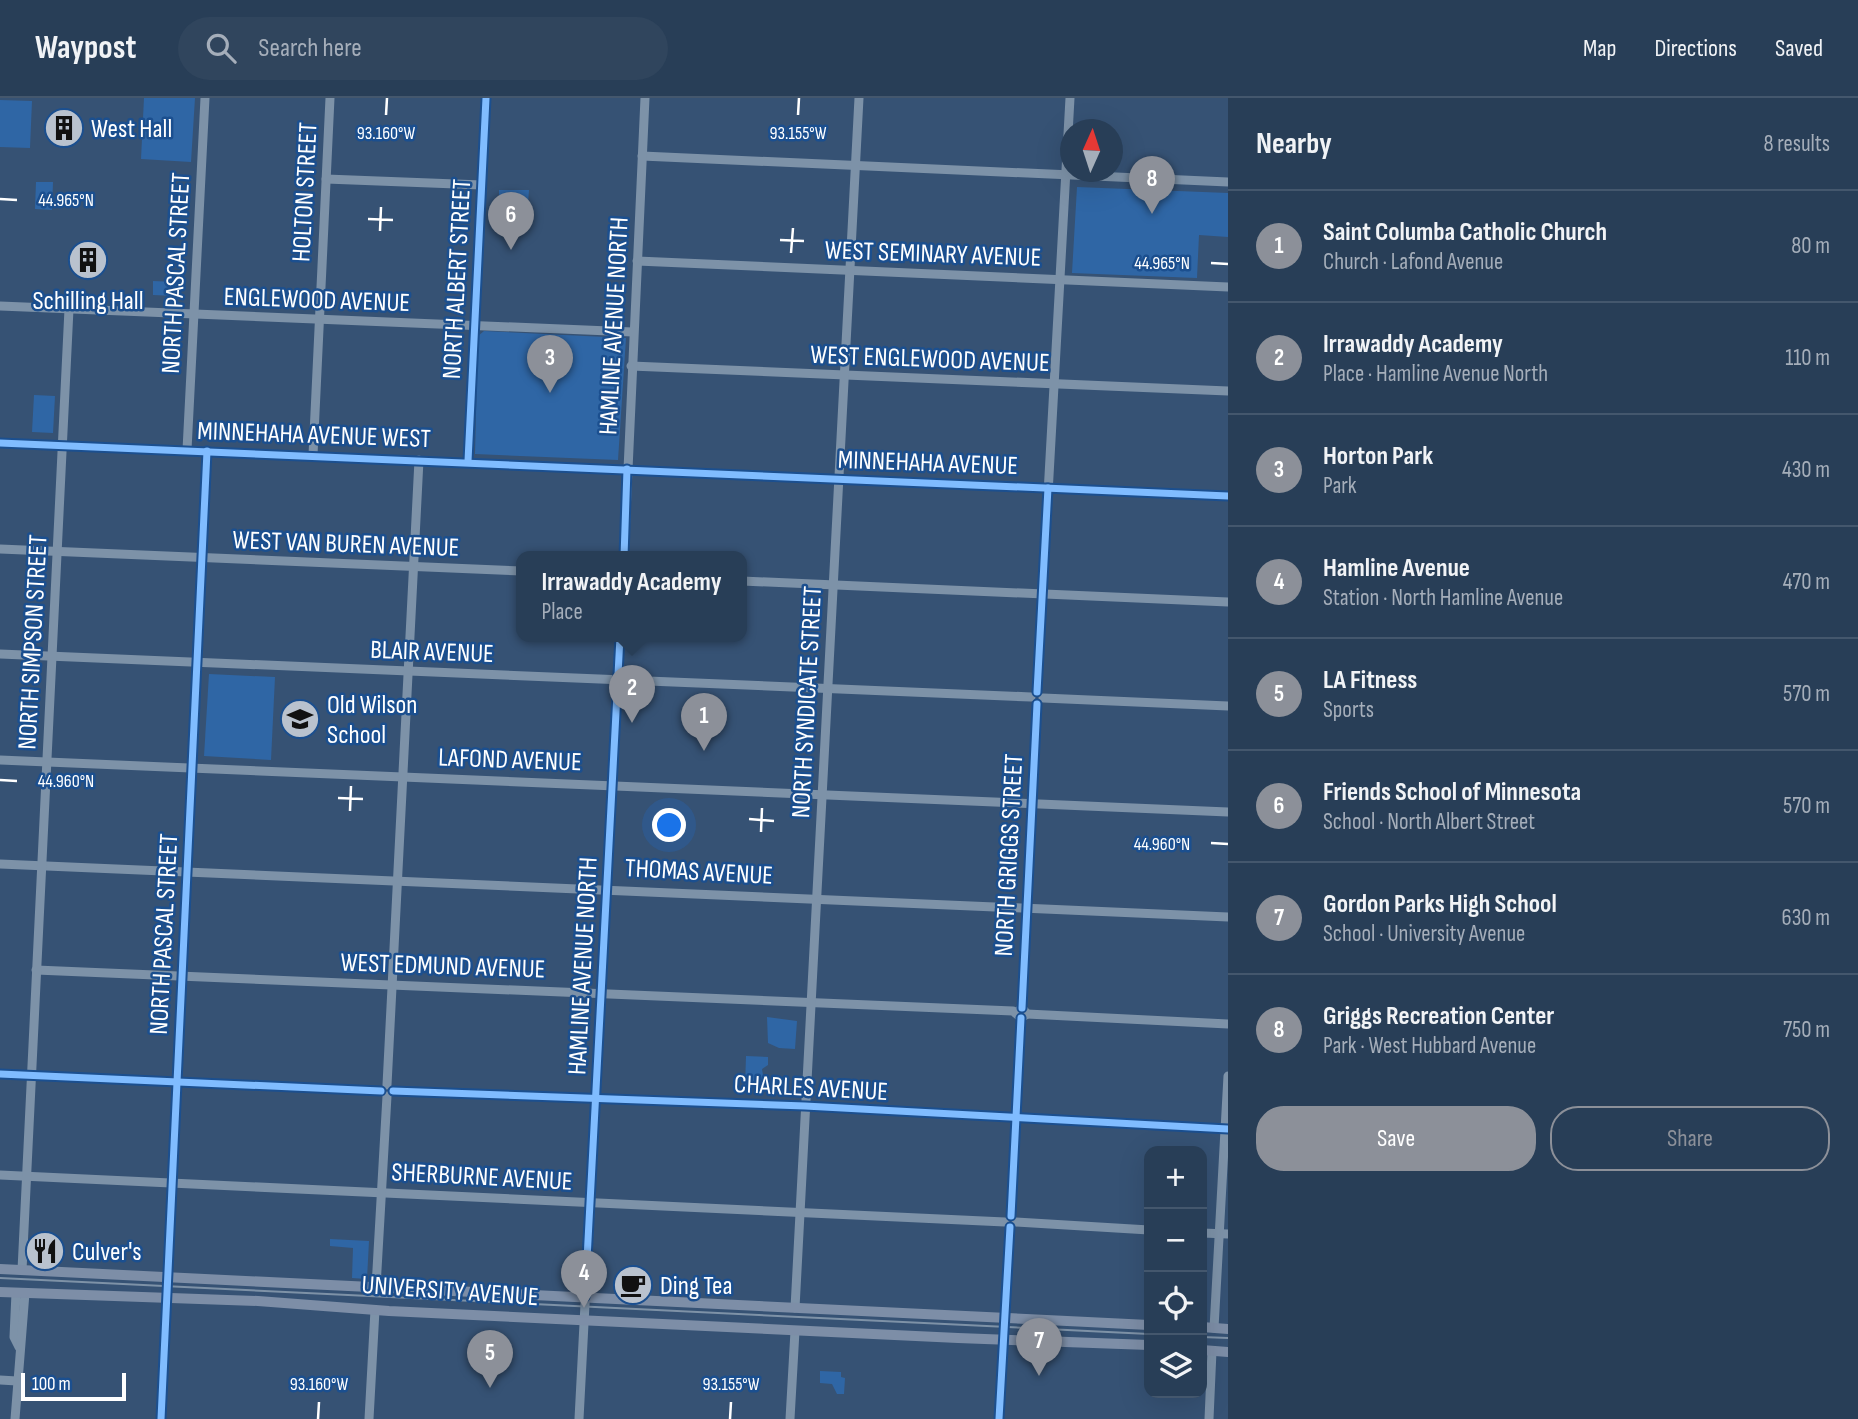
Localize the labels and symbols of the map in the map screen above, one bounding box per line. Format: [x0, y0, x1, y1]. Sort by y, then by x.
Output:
building icon: West Hall [43, 107, 85, 149]
place label: West Hall [91, 114, 172, 145]
north arrow [1060, 119, 1123, 182]
street label: HOLTON STREET [286, 121, 325, 263]
text: 93.160°W [357, 123, 415, 144]
text: 93.155°W [770, 123, 827, 144]
pin: 8 [1129, 156, 1175, 214]
street label: NORTH PASCAL STREET [156, 172, 197, 374]
street label: NORTH ALBERT STREET [437, 178, 478, 380]
text: 44.965°N [38, 190, 94, 211]
pin: 6 [488, 192, 534, 250]
street label: HAMLINE AVENUE NORTH [593, 216, 636, 436]
street label: WEST SEMINARY AVENUE [824, 235, 1042, 274]
building icon: Schilling Hall [67, 239, 109, 281]
text: 44.965°N [1134, 253, 1190, 274]
street label: ENGLEWOOD AVENUE [223, 282, 411, 319]
place label: Schilling Hall [32, 286, 144, 317]
pin: 3 [527, 335, 573, 393]
street label: WEST ENGLEWOOD AVENUE [810, 340, 1050, 379]
street label: MINNEHAHA AVENUE WEST [197, 416, 431, 455]
street label: MINNEHAHA AVENUE [837, 445, 1019, 482]
street label: WEST VAN BUREN AVENUE [232, 525, 460, 564]
street label: NORTH SIMPSON STREET [12, 534, 55, 750]
street label: NORTH SYNDICATE STREET [786, 585, 829, 819]
street label: BLAIR AVENUE [370, 635, 494, 670]
pin: 2 [609, 665, 655, 723]
place label: Old Wilson School [327, 690, 417, 751]
pin: 1 [681, 693, 727, 751]
school or university icon: Old Wilson School [279, 698, 321, 740]
street label: LAFOND AVENUE [438, 743, 582, 778]
street label: NORTH GRIGGS STREET [989, 753, 1030, 957]
text: 44.960°N [38, 771, 94, 792]
your location [652, 808, 686, 842]
street label: NORTH PASCAL STREET [144, 833, 185, 1035]
text: 44.960°N [1134, 834, 1190, 855]
street label: THOMAS AVENUE [624, 853, 774, 892]
street label: HAMLINE AVENUE NORTH [562, 856, 605, 1076]
street label: WEST EDMUND AVENUE [340, 947, 546, 986]
street label: CHARLES AVENUE [733, 1069, 889, 1108]
street label: SHERBURNE AVENUE [391, 1157, 573, 1198]
restaurant icon: Culver's [24, 1230, 66, 1272]
place label: Culver's [72, 1237, 142, 1268]
pin: 4 [561, 1250, 607, 1308]
cafe icon: Ding Tea [612, 1264, 654, 1306]
street label: UNIVERSITY AVENUE [360, 1270, 539, 1313]
place label: Ding Tea [660, 1271, 733, 1302]
pin: 7 [1016, 1318, 1062, 1376]
pin: 5 [467, 1330, 513, 1388]
scale bar [21, 1370, 126, 1402]
text: 93.160°W [290, 1374, 348, 1395]
text: 93.155°W [703, 1374, 760, 1395]

